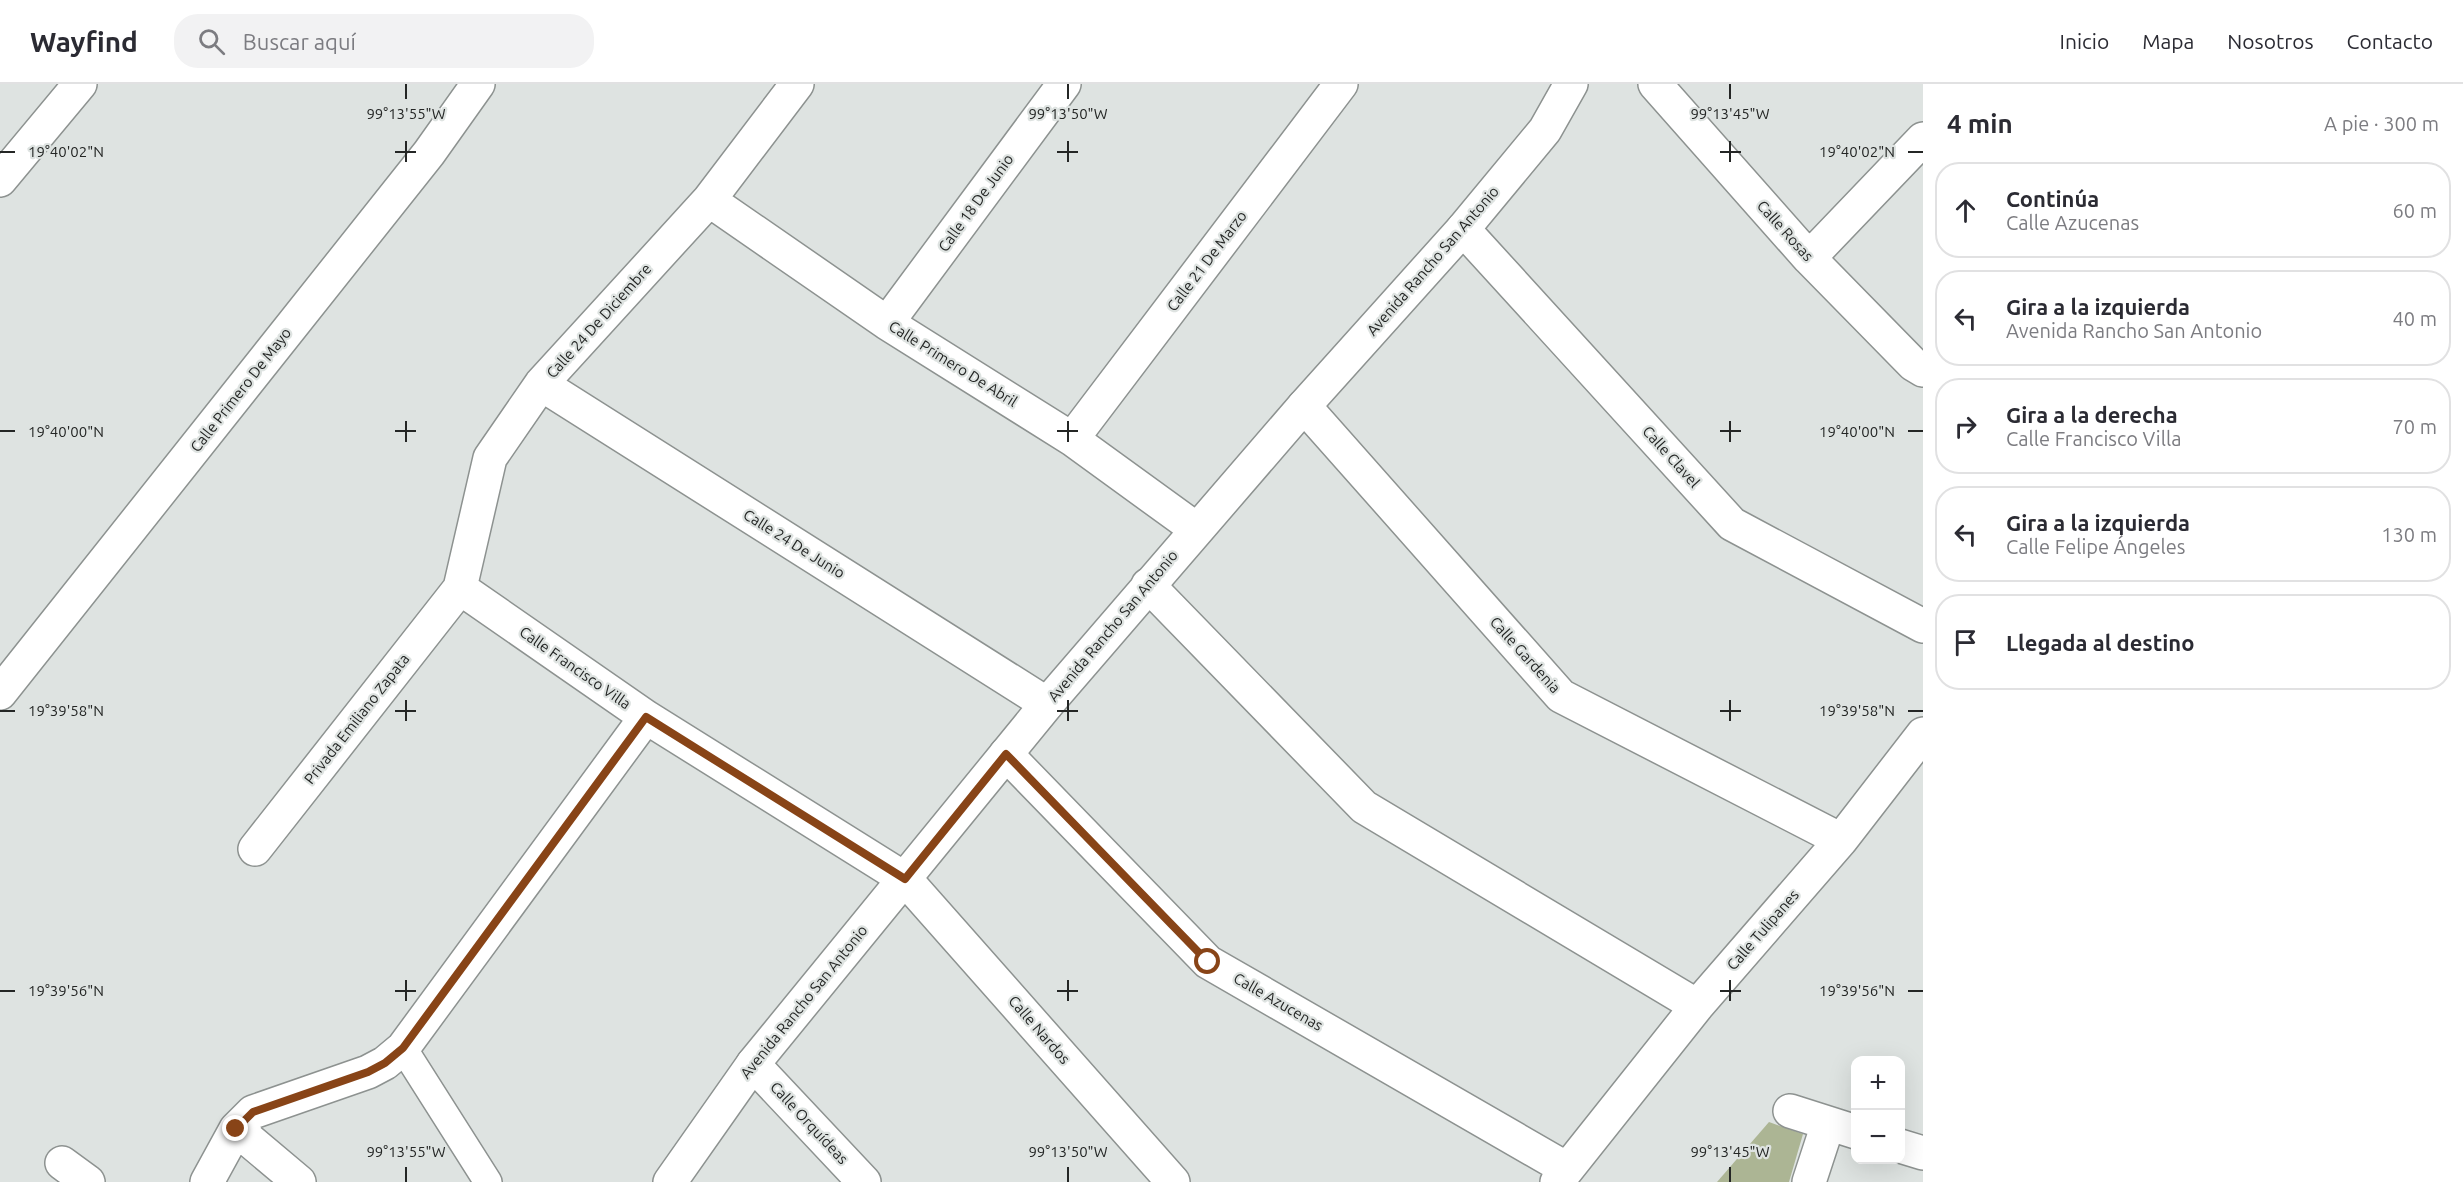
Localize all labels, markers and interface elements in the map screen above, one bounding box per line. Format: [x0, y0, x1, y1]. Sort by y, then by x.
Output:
search box [174, 14, 594, 68]
icon: search [195, 25, 228, 58]
text: Wayfind [30, 26, 138, 57]
text: Buscar aquí [243, 29, 356, 54]
text: Inicio [2060, 29, 2109, 53]
text: Mapa [2142, 29, 2194, 53]
text: Nosotros [2227, 29, 2314, 53]
text: Contacto [2347, 29, 2433, 53]
text: 99°13'55"W [366, 105, 446, 122]
text: 99°13'50"W [1028, 105, 1108, 122]
text: 99°13'45"W [1690, 105, 1770, 122]
text: 4 min [1947, 109, 2013, 138]
text: A pie · 300 m [2324, 112, 2439, 135]
text: 19°40'02"N [28, 143, 104, 160]
text: 19°40'02"N [1819, 143, 1895, 160]
street label: Calle 18 De Junio [935, 151, 1017, 255]
street label: Avenida Rancho San Antonio [1363, 183, 1502, 339]
text: Continúa [2006, 186, 2099, 211]
icon: ahead [1949, 194, 1982, 227]
street label: Calle Rosas [1754, 197, 1817, 264]
text: 60 m [2393, 199, 2437, 222]
street label: Calle 21 De Marzo [1163, 207, 1250, 314]
text: Calle Azucenas [2006, 211, 2139, 234]
street label: Calle 24 De Diciembre [543, 260, 654, 381]
text: Gira a la izquierda [2006, 294, 2190, 319]
icon: left [1949, 302, 1982, 335]
text: 40 m [2393, 307, 2437, 330]
street label: Calle Primero De Abril [886, 317, 1021, 410]
text: Avenida Rancho San Antonio [2006, 319, 2262, 342]
street label: Calle Primero De Mayo [187, 324, 294, 455]
text: Gira a la derecha [2006, 402, 2178, 427]
icon: right [1949, 410, 1982, 443]
text: 70 m [2393, 415, 2437, 438]
street label: Calle Clavel [1639, 422, 1703, 491]
text: 19°40'00"N [28, 423, 104, 440]
text: 19°40'00"N [1819, 423, 1895, 440]
text: Calle Francisco Villa [2006, 427, 2181, 450]
street label: Calle 24 De Junio [741, 506, 848, 582]
text: Gira a la izquierda [2006, 510, 2190, 535]
icon: left [1949, 518, 1982, 551]
text: 130 m [2381, 523, 2437, 546]
text: Calle Felipe Ángeles [2006, 535, 2186, 558]
street label: Avenida Rancho San Antonio [1044, 547, 1181, 705]
street label: Calle Gardenia [1487, 613, 1564, 696]
street label: Calle Francisco Villa [517, 623, 634, 712]
icon: arrive [1949, 626, 1982, 659]
text: Llegada al destino [2006, 630, 2194, 655]
street label: Privada Emiliano Zapata [300, 650, 413, 787]
text: 19°39'58"N [28, 702, 104, 719]
text: 19°39'58"N [1819, 702, 1895, 719]
street label: Calle Tulipanes [1723, 886, 1802, 973]
street label: Avenida Rancho San Antonio [737, 922, 871, 1082]
route start [1194, 948, 1220, 974]
street label: Calle Azucenas [1231, 969, 1326, 1034]
text: 19°39'56"N [28, 982, 104, 999]
text: 19°39'56"N [1819, 982, 1895, 999]
street label: Calle Nardos [1005, 992, 1074, 1067]
map controls [1851, 1056, 1905, 1164]
button: + [1851, 1056, 1905, 1110]
street label: Calle Orquídeas [767, 1078, 852, 1167]
button: − [1851, 1110, 1905, 1164]
route end [222, 1115, 248, 1141]
text: 99°13'55"W [366, 1143, 446, 1160]
text: 99°13'50"W [1028, 1143, 1108, 1160]
text: 99°13'45"W [1690, 1143, 1770, 1160]

